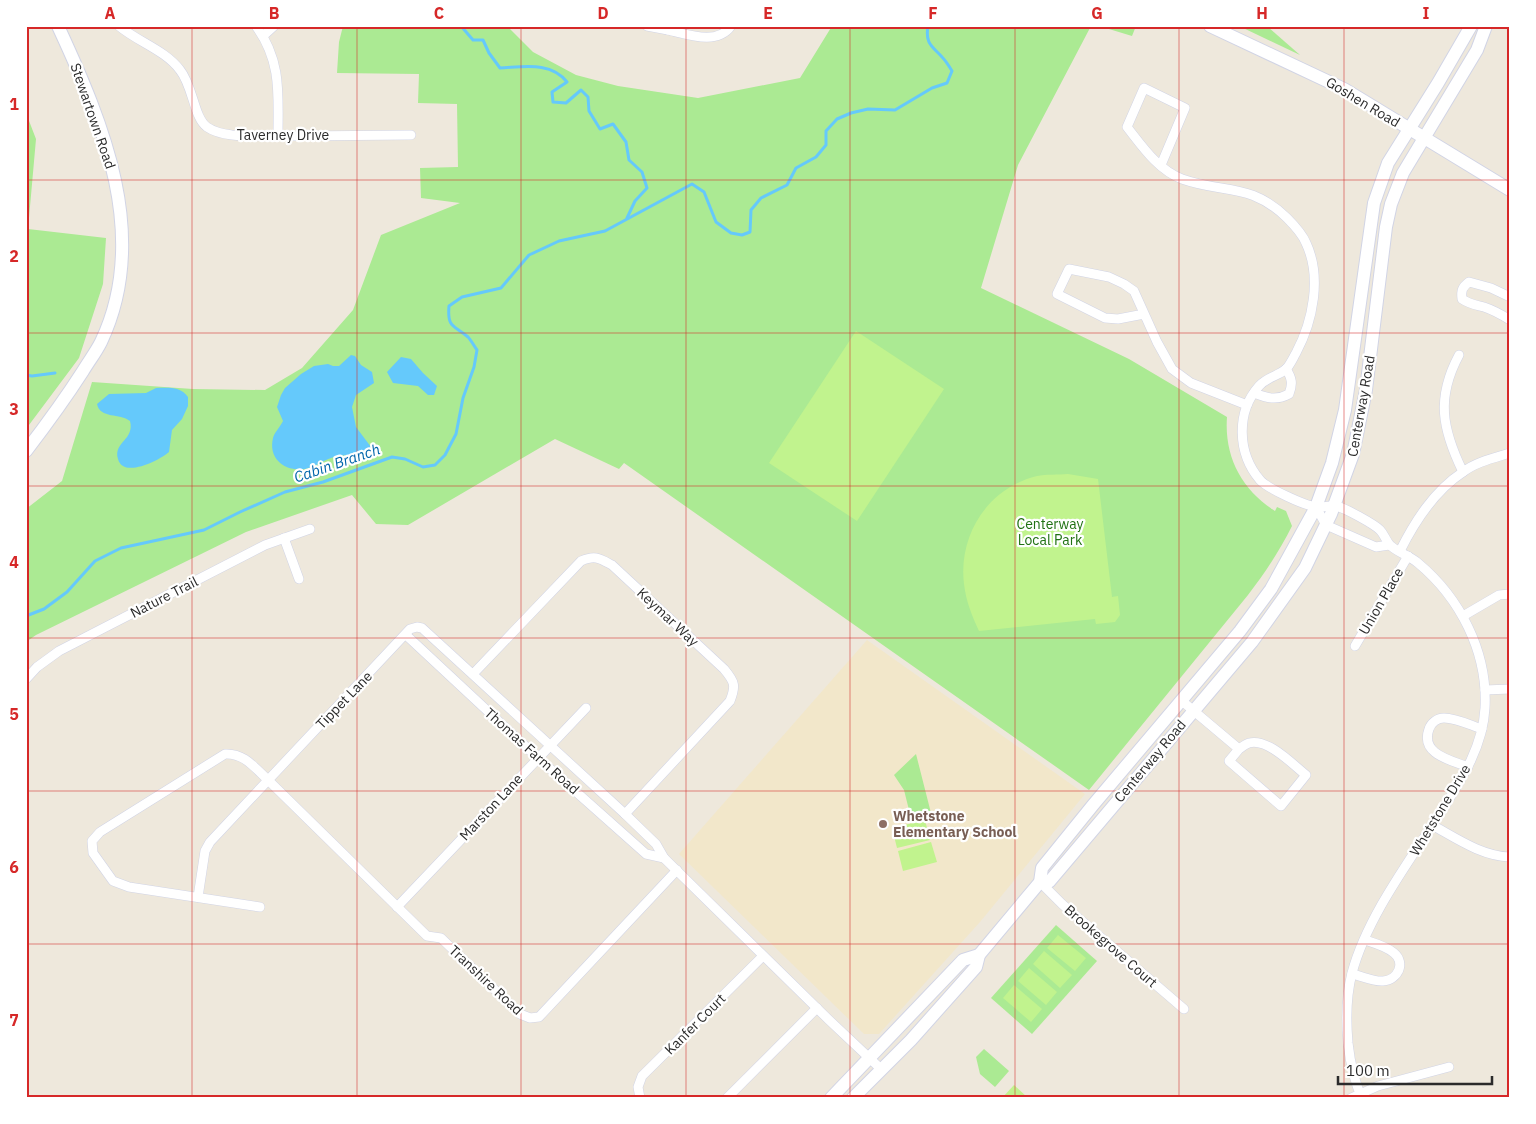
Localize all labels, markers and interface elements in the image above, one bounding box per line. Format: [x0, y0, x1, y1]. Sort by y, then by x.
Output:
text: A [105, 3, 116, 23]
text: B [269, 3, 280, 23]
text: C [434, 3, 444, 23]
text: D [597, 3, 609, 23]
text: E [763, 3, 773, 23]
text: F [928, 3, 938, 23]
text: G [1091, 3, 1103, 23]
text: H [1256, 3, 1268, 23]
text: I [1423, 3, 1430, 23]
street label: Stewartown Road [66, 61, 120, 171]
street label: Goshen Road [1323, 73, 1403, 131]
text: 1 [9, 94, 19, 114]
street label: Taverney Drive [237, 126, 329, 144]
text: 2 [9, 246, 19, 266]
street label: Centerway Road [1343, 354, 1379, 458]
text: 3 [9, 399, 19, 419]
water label: Cabin Branch [291, 439, 383, 487]
park label: Centerway Local Park [1016, 515, 1084, 549]
text: 4 [9, 552, 19, 572]
street label: Union Place [1355, 564, 1408, 638]
street label: Nature Trail [127, 572, 201, 622]
street label: Keymar Way [633, 584, 703, 650]
street label: Tippet Lane [312, 667, 376, 733]
text: 5 [9, 704, 19, 724]
street label: Thomas Farm Road [481, 704, 583, 798]
street label: Centerway Road [1110, 716, 1190, 806]
street label: Whetstone Drive [1406, 761, 1475, 859]
street label: Marston Lane [456, 770, 527, 844]
place label: Whetstone Elementary School [893, 807, 1017, 841]
marker: Whetstone Elementary School [877, 818, 889, 830]
text: 6 [9, 857, 19, 877]
street label: Brookegrove Court [1061, 901, 1161, 991]
street label: Transhire Road [445, 941, 527, 1019]
street label: Kanfer Court [661, 990, 729, 1058]
text: 7 [9, 1010, 19, 1030]
scale bar [1338, 1054, 1492, 1086]
text: 100 m [1346, 1061, 1390, 1080]

